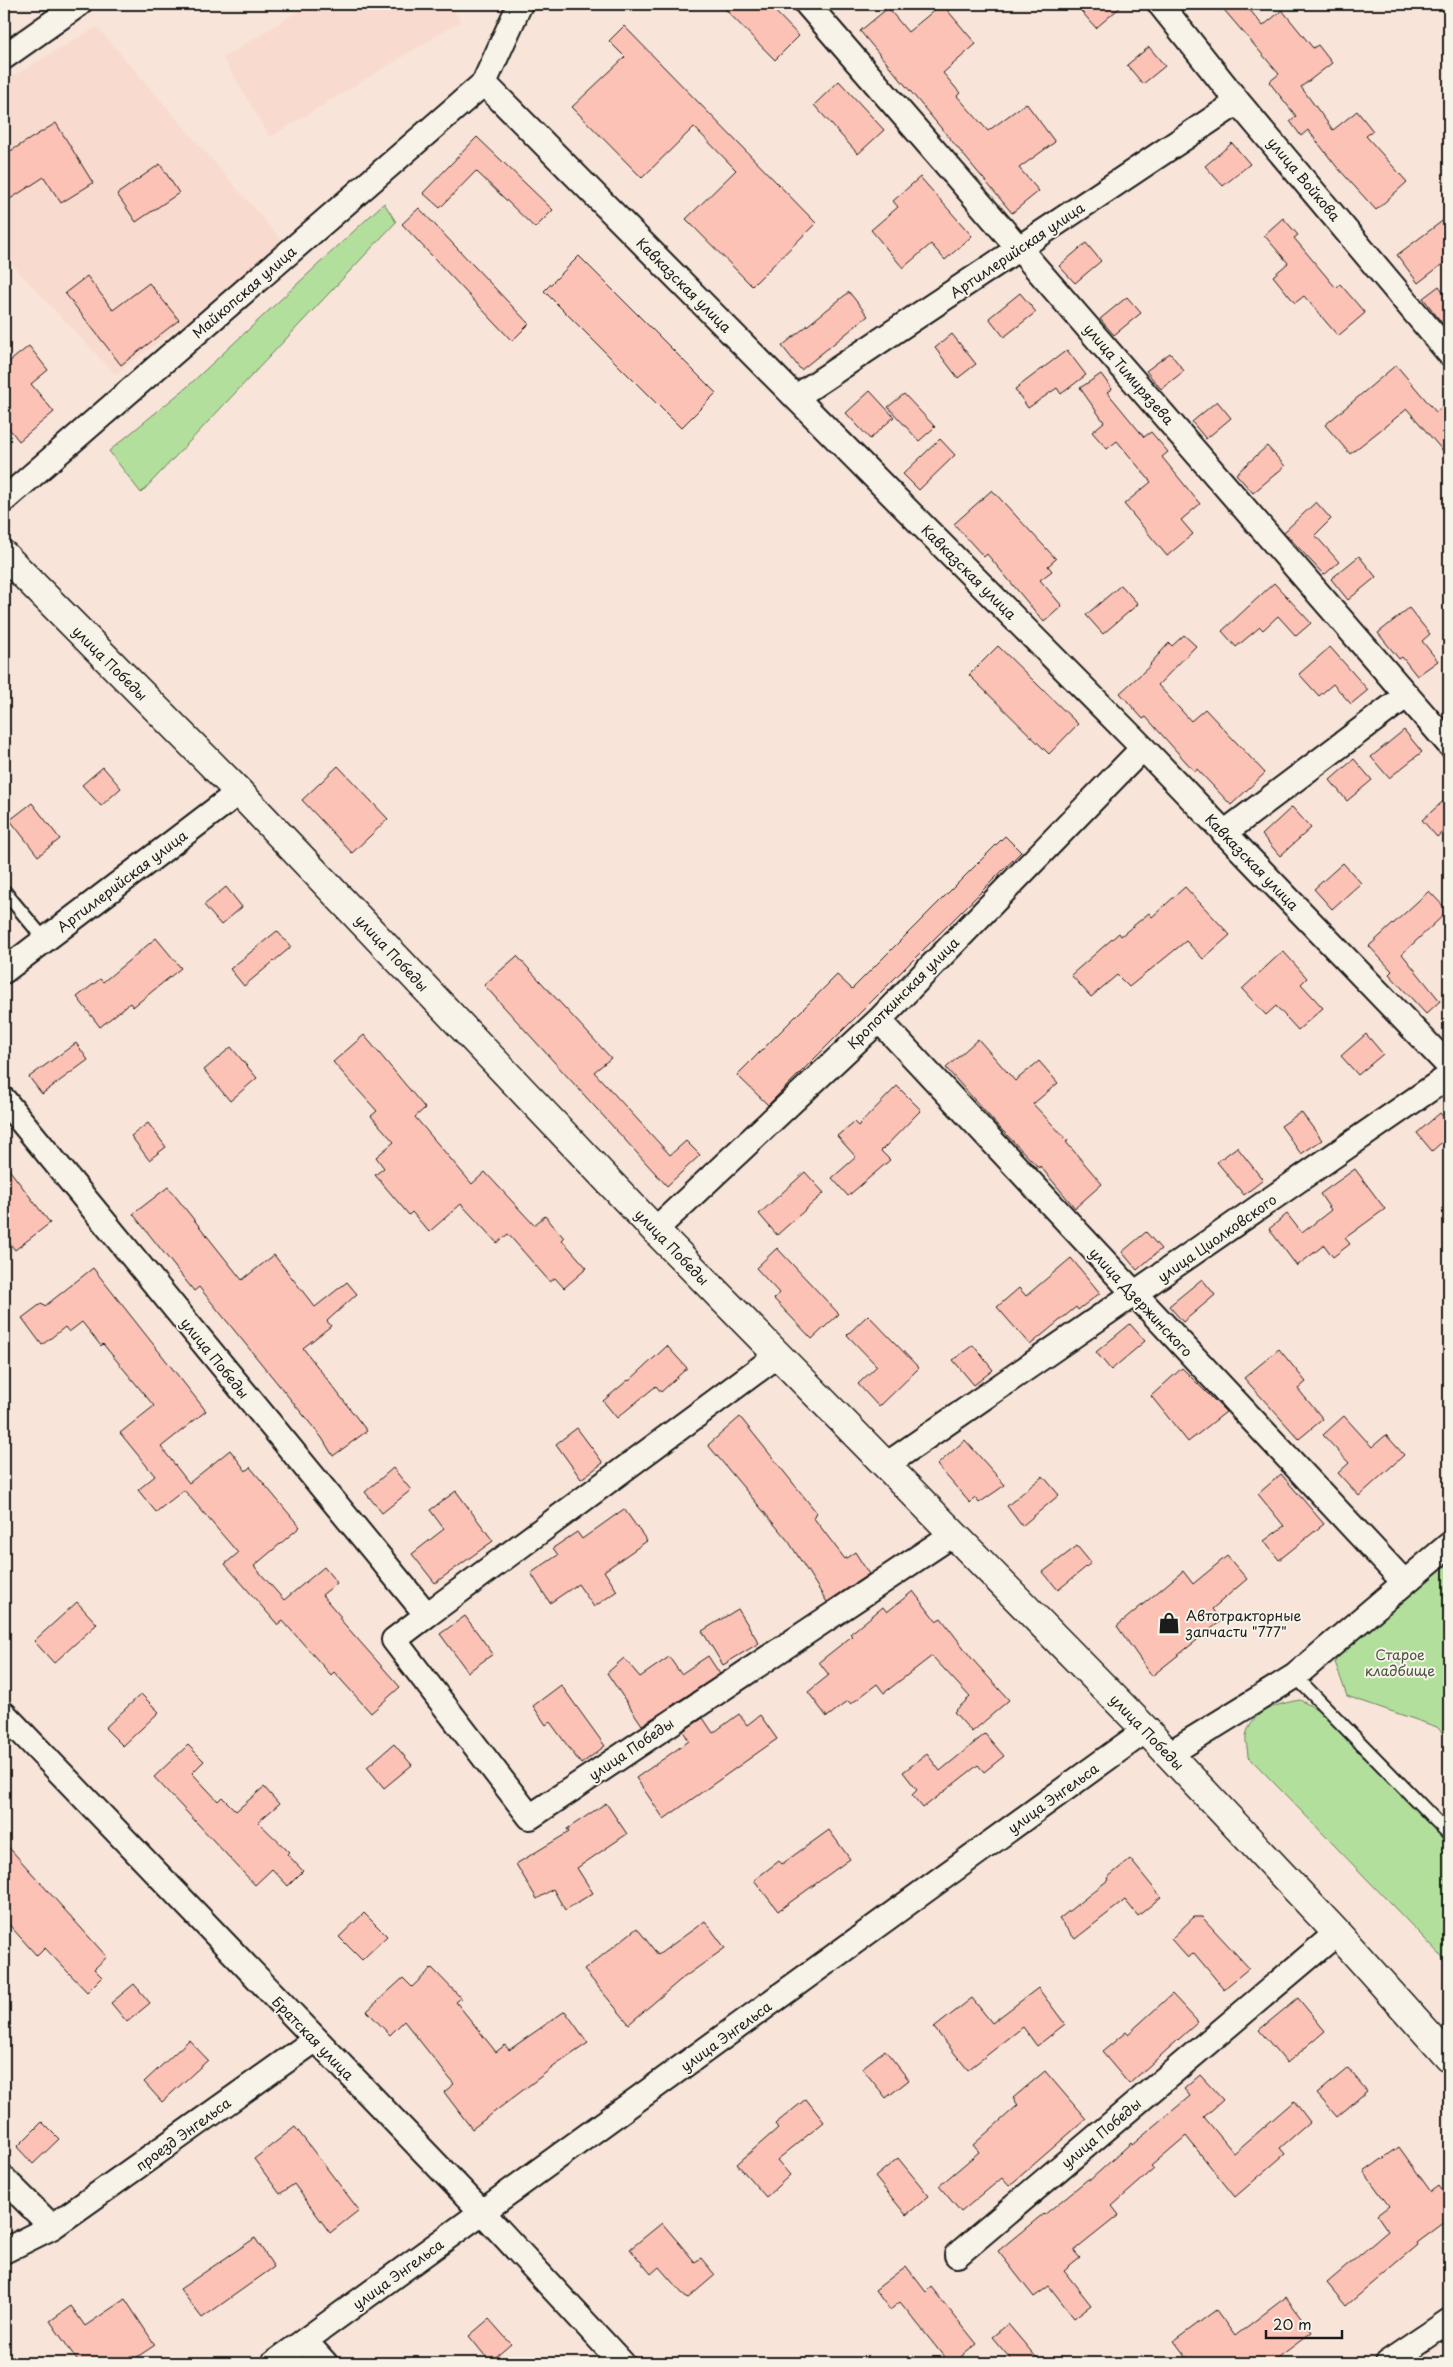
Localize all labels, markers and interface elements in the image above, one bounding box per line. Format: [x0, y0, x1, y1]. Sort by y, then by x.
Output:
street label: улица Войкова [1263, 132, 1346, 226]
street label: Артиллерийская улица [945, 197, 1089, 303]
street label: Кавказская улица [632, 233, 736, 337]
street label: Майкопская улица [187, 241, 301, 343]
street label: улица Тимирязева [1079, 319, 1179, 429]
street label: Кавказская улица [917, 520, 1021, 624]
street label: улица Победы [68, 621, 152, 705]
street label: Кавказская улица [1200, 809, 1304, 915]
street label: Артиллерийская улица [52, 825, 192, 937]
street label: улица Победы [351, 910, 433, 996]
street label: Кропоткинская улица [842, 932, 964, 1054]
street label: улица Циолковского [1153, 1189, 1281, 1287]
street label: улица Победы [630, 1204, 714, 1290]
street label: улица Дзержинского [1084, 1242, 1198, 1362]
street label: улица Победы [176, 1313, 254, 1403]
place label: Автотракторные запчасти "777" [1185, 1605, 1302, 1642]
shop icon: Автотракторные запчасти "777" [1156, 1610, 1182, 1636]
park label: Старое кладбище [1365, 1644, 1435, 1681]
street label: улица Победы [1105, 1689, 1189, 1775]
street label: улица Победы [584, 1713, 678, 1785]
street label: улица Энгельса [1003, 1758, 1103, 1838]
street label: Братская улица [267, 1991, 359, 2085]
street label: улица Энгельса [676, 1996, 776, 2076]
street label: проезд Энгельса [131, 2092, 235, 2176]
street label: улица Победы [1056, 2093, 1146, 2173]
street label: улица Энгельса [348, 2234, 448, 2314]
scale bar [1266, 2307, 1342, 2339]
text: 20 m [1273, 2312, 1312, 2335]

